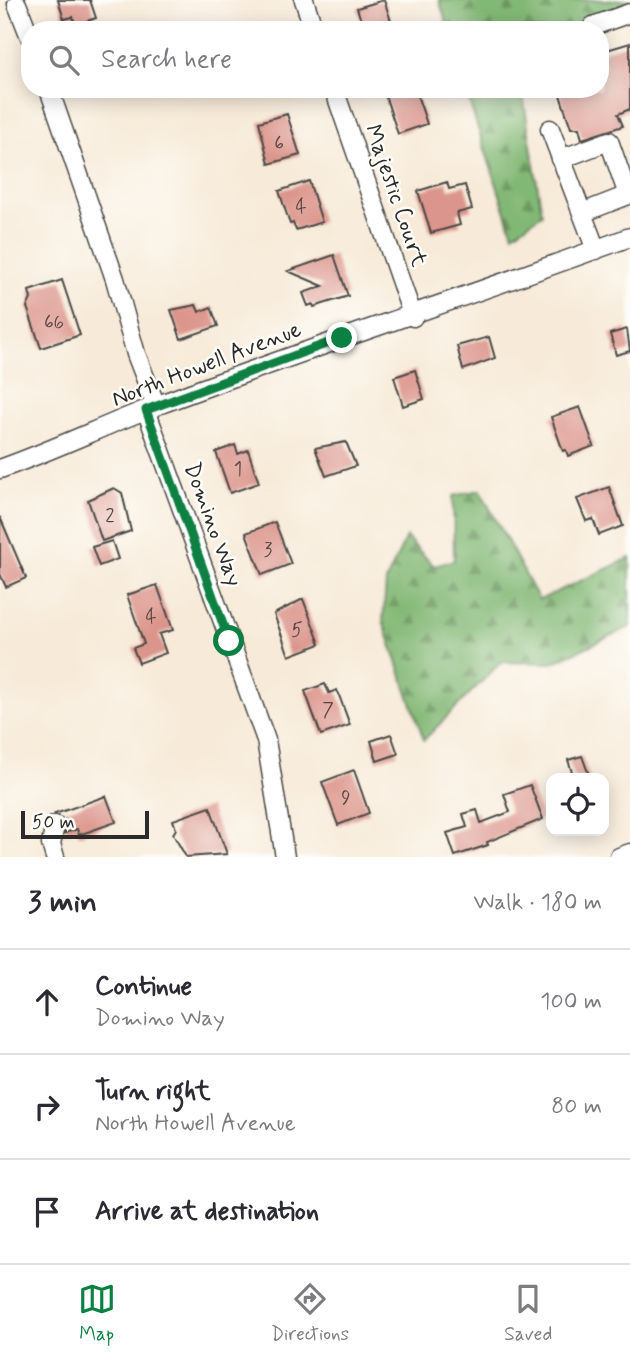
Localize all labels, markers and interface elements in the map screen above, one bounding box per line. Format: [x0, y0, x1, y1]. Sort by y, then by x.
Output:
search box [21, 21, 609, 98]
icon: search [45, 41, 83, 79]
text: Search here [101, 43, 232, 77]
street label: Majestic Court [357, 121, 434, 271]
house number: 6 [274, 131, 284, 156]
house number: 4 [295, 195, 307, 220]
house number: 66 [44, 310, 64, 335]
street label: North Howell Avenue [108, 315, 306, 415]
route end [326, 322, 357, 353]
house number: 1 [234, 457, 242, 482]
street label: Domino Way [176, 459, 248, 591]
house number: 2 [105, 504, 115, 529]
house number: 3 [264, 538, 273, 563]
house number: 4 [145, 605, 157, 630]
house number: 5 [291, 618, 303, 643]
route start [213, 625, 244, 656]
house number: 7 [322, 698, 334, 723]
map controls [546, 773, 609, 836]
button: locate [546, 773, 609, 836]
house number: 9 [341, 786, 351, 811]
scale bar [21, 808, 149, 840]
text: 50 m [32, 810, 75, 835]
text: 3 min [28, 883, 97, 922]
text: Walk · 180 m [473, 888, 602, 918]
text: Continue [95, 970, 192, 1004]
icon: ahead [28, 983, 66, 1021]
text: 100 m [540, 987, 602, 1017]
text: Domino Way [95, 1004, 225, 1034]
text: Turn right [95, 1075, 211, 1109]
icon: right [28, 1088, 66, 1126]
text: 80 m [551, 1092, 602, 1122]
text: North Howell Avenue [95, 1109, 296, 1139]
icon: arrive [28, 1193, 66, 1231]
text: Arrive at destination [95, 1195, 319, 1229]
tab: Map [78, 1280, 116, 1347]
tab: Directions [271, 1280, 349, 1347]
tab: Saved [504, 1280, 552, 1347]

